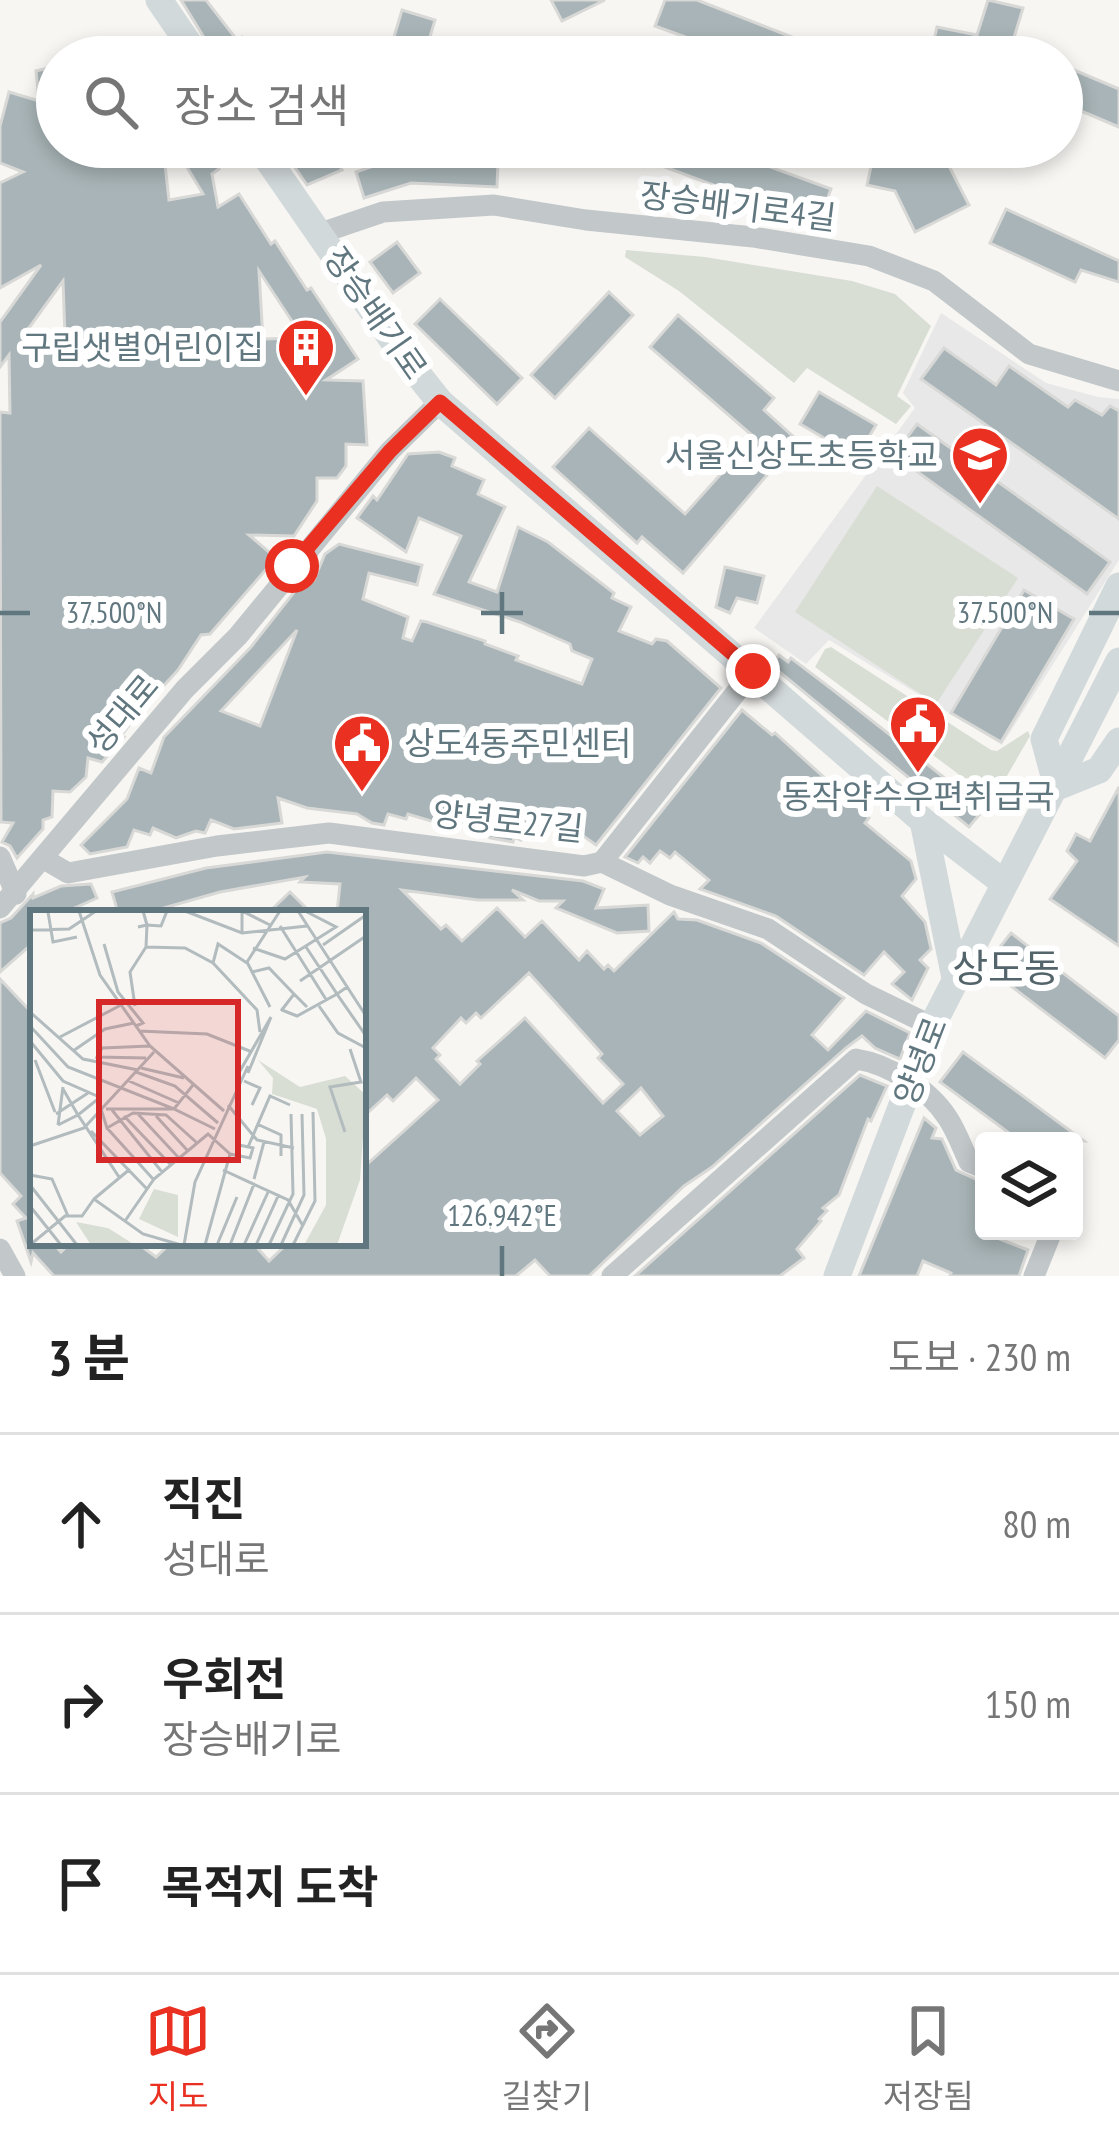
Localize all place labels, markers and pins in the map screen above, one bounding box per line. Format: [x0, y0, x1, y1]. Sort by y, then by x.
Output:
building icon: 구립샛별어린이집 [275, 316, 337, 398]
place label: 구립샛별어린이집 [21, 325, 264, 368]
school or university icon: 서울신상도초등학교 [949, 424, 1011, 506]
place label: 서울신상도초등학교 [665, 433, 938, 476]
public building icon: 동작약수우편취급국 [887, 693, 949, 775]
public building icon: 상도4동주민센터 [331, 712, 393, 794]
place label: 상도4동주민센터 [404, 721, 631, 764]
place label: 동작약수우편취급국 [781, 774, 1055, 817]

